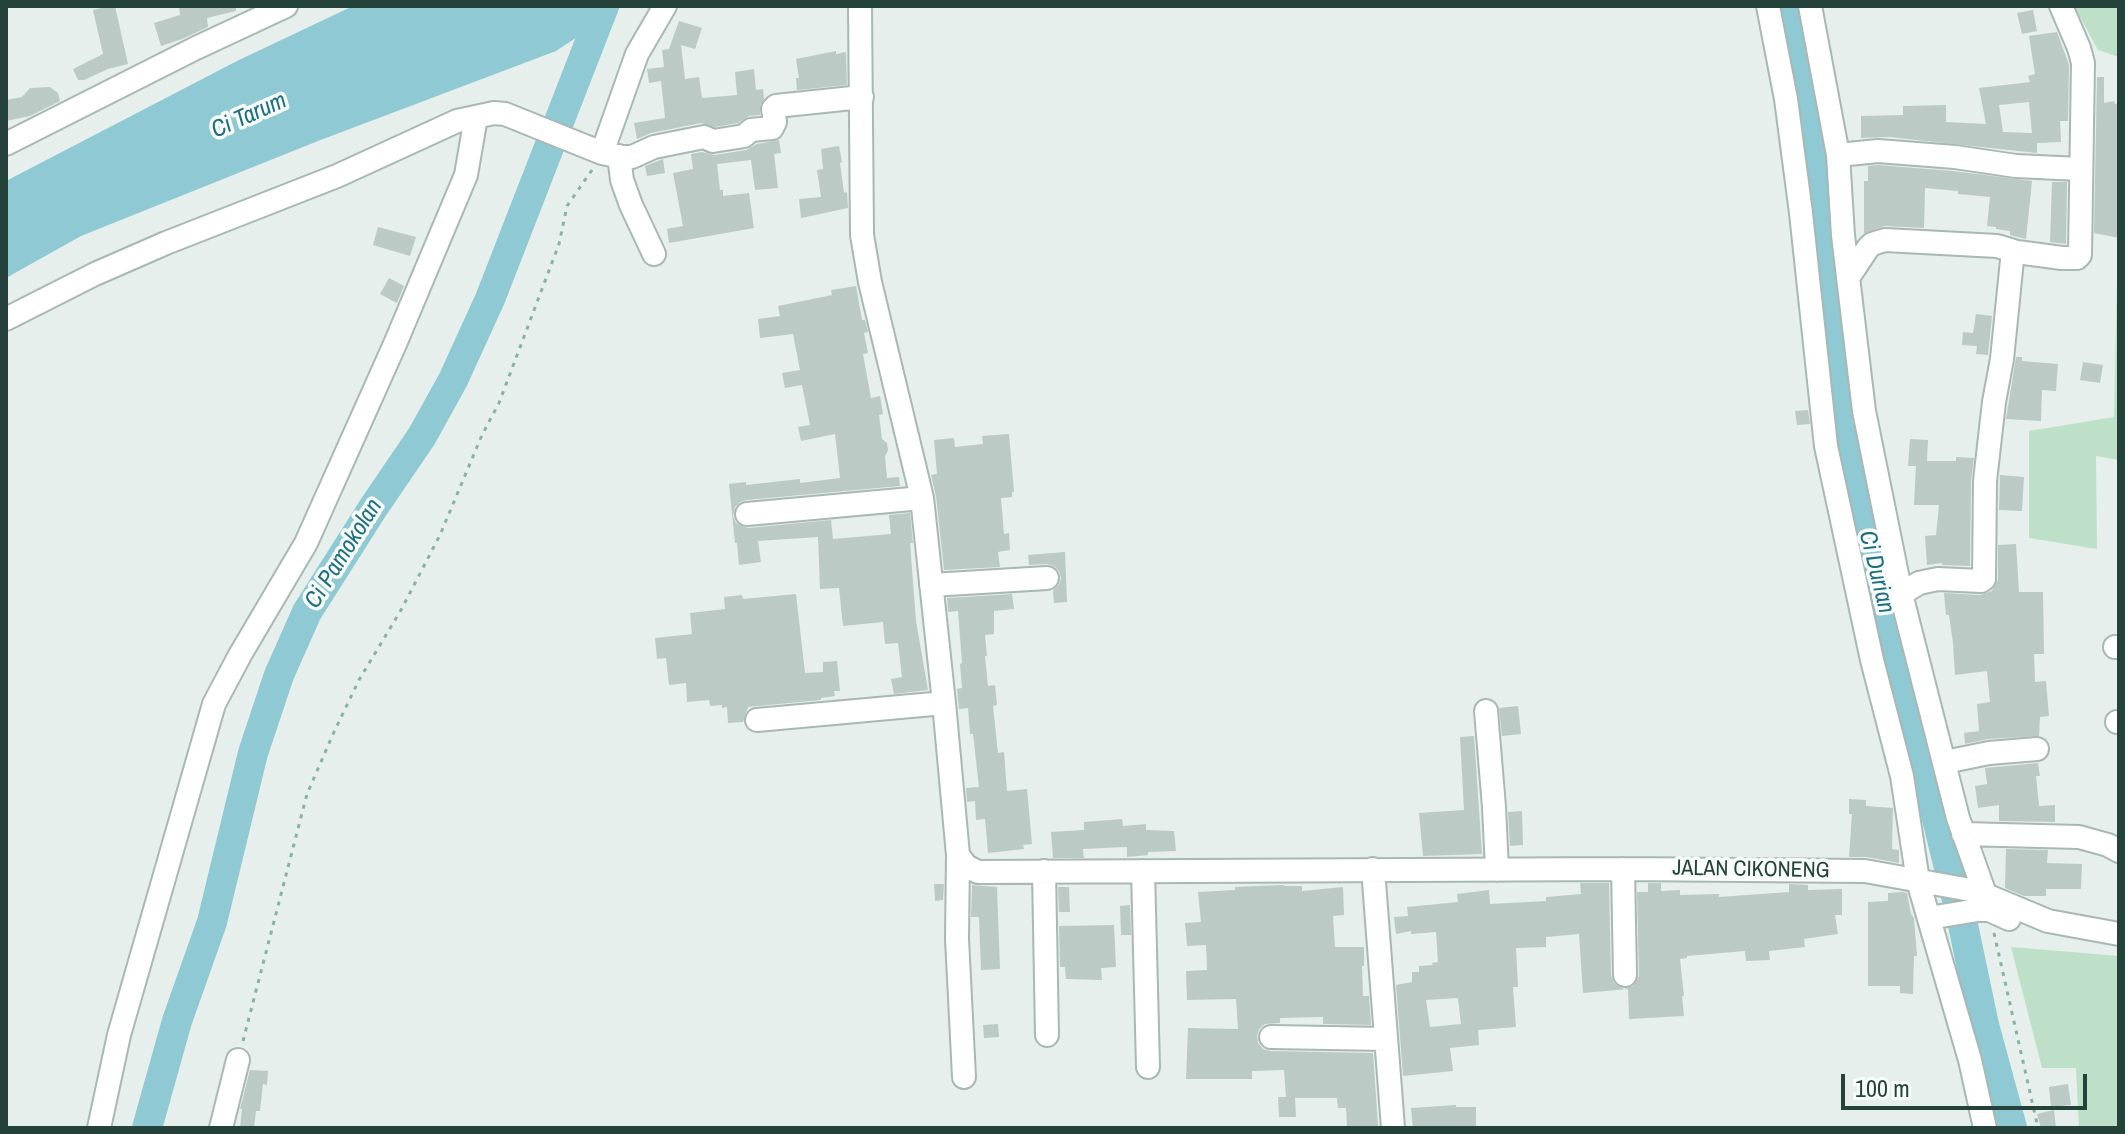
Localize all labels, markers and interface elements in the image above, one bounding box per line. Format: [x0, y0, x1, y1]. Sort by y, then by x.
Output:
water label: Ci Tarum [207, 87, 291, 145]
water label: Ci Pamokolan [299, 494, 389, 614]
water label: Ci Durian [1852, 528, 1900, 616]
street label: JALAN CIKONENG [1672, 855, 1830, 885]
scale bar [1845, 1058, 2091, 1108]
text: 100 m [1855, 1072, 1910, 1104]

